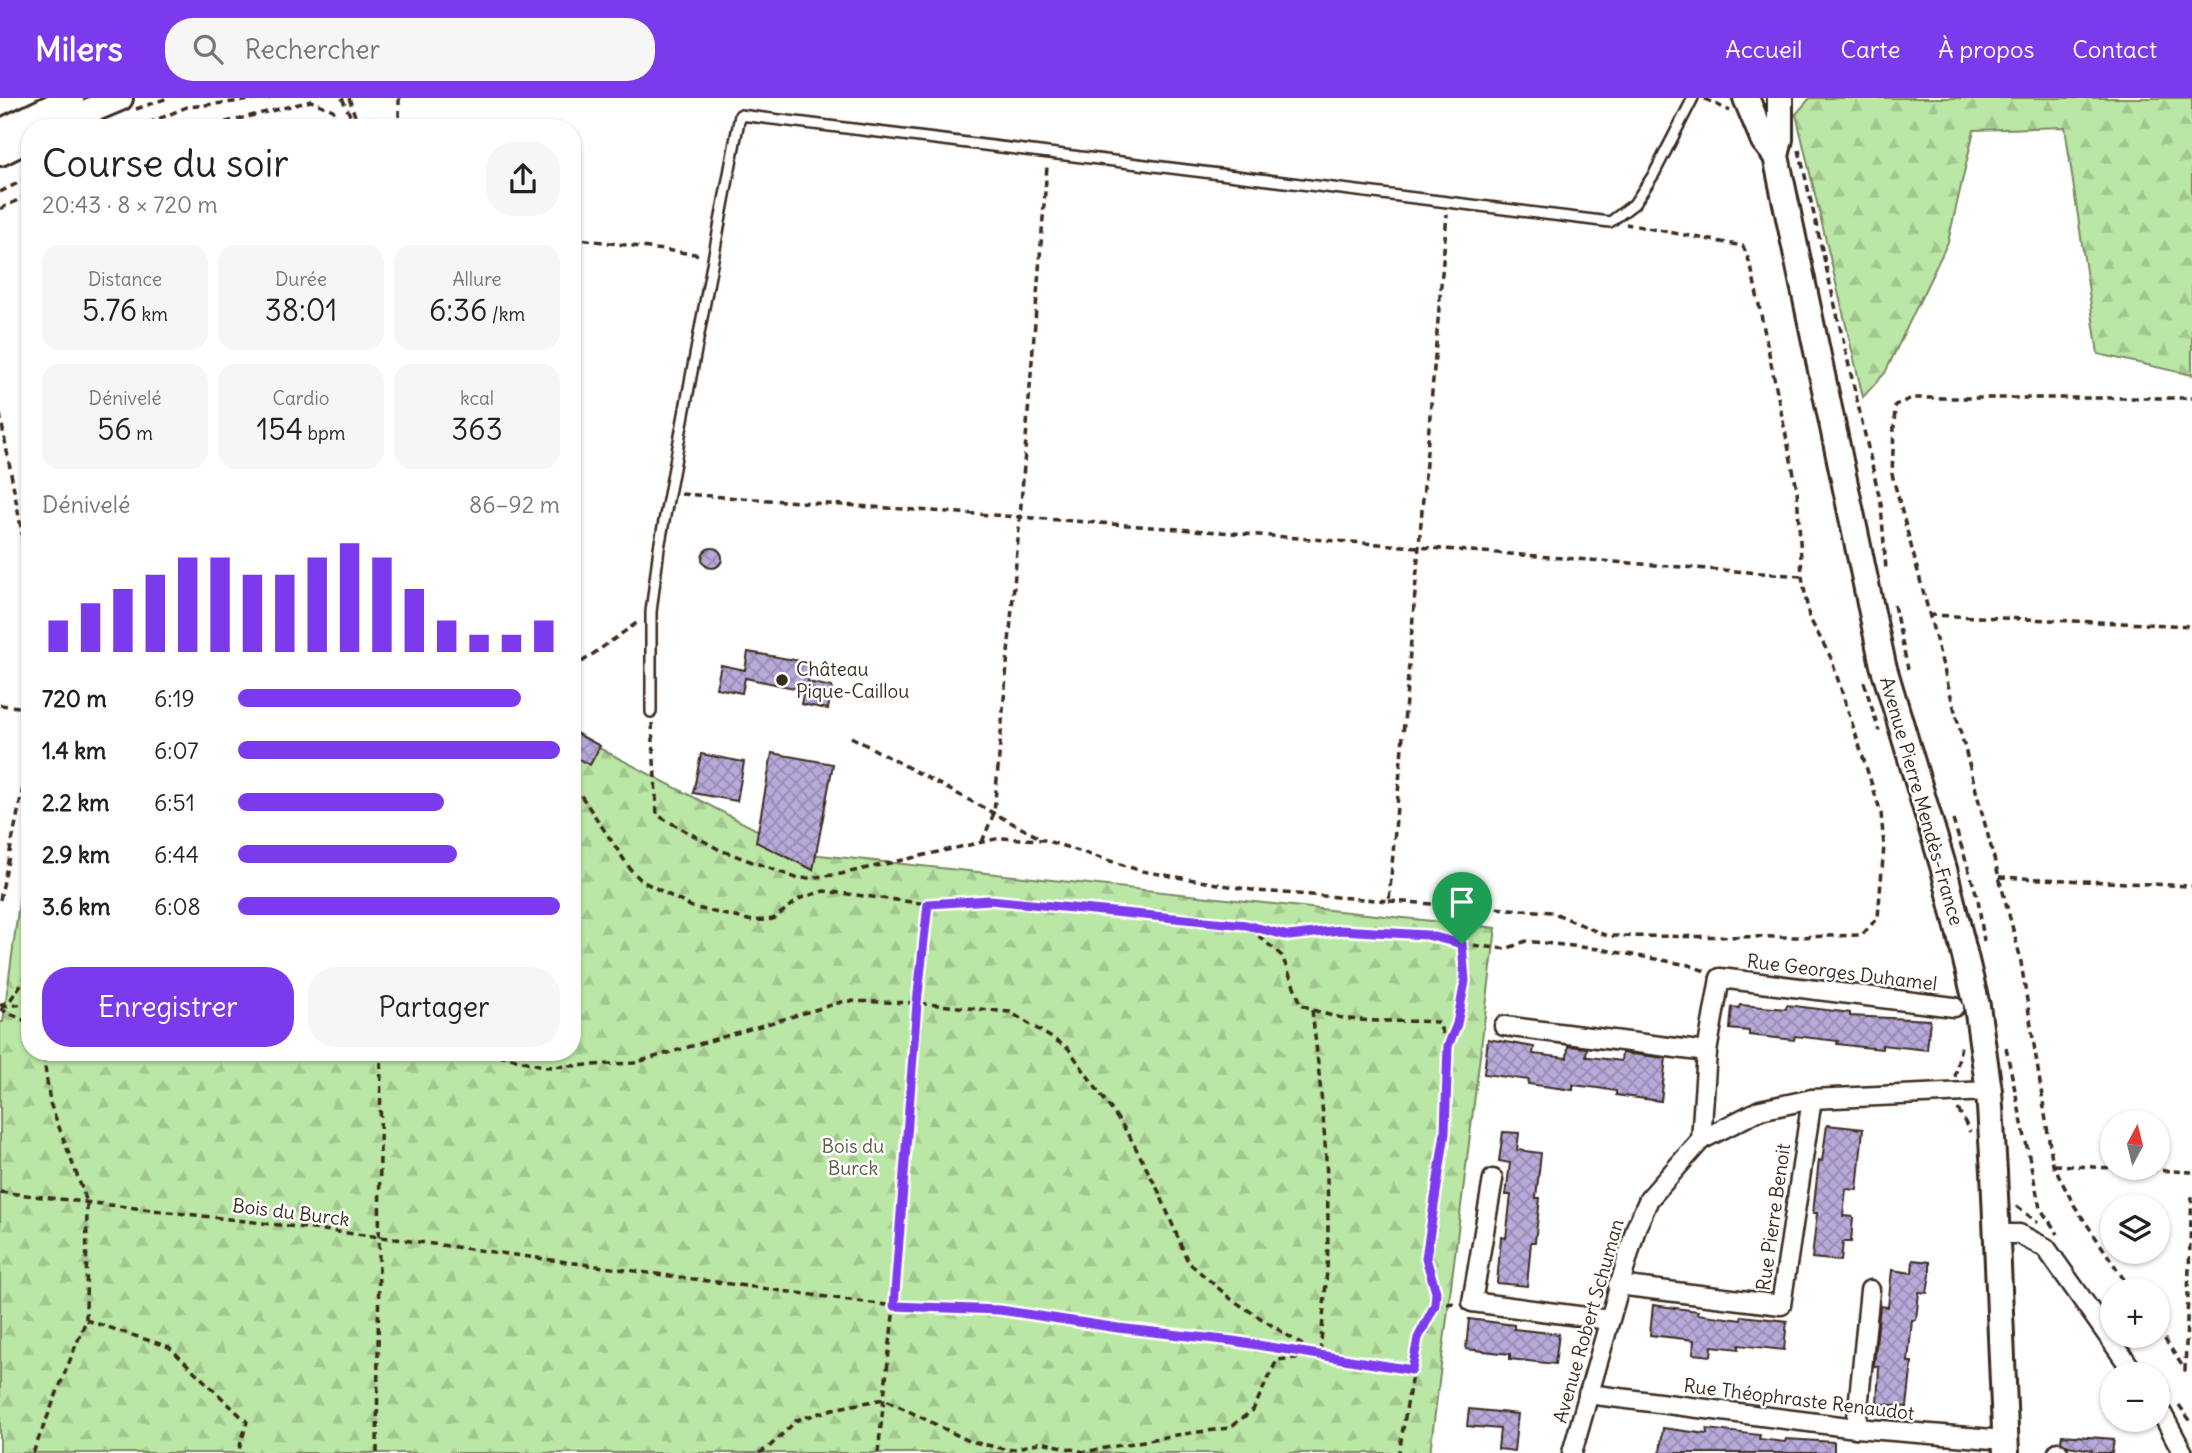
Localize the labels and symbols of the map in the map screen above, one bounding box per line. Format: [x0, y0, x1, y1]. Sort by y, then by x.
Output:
place label: Château Pique-Caillou [796, 657, 909, 703]
marker: Château Pique-Caillou [774, 672, 790, 688]
street label: Avenue Pierre Mendès-France [1875, 674, 1969, 928]
pin [1432, 872, 1492, 944]
street label: Rue Georges Duhamel [1746, 948, 1938, 996]
north arrow [2100, 1110, 2170, 1180]
park label: Bois du Burck [822, 1134, 884, 1180]
street label: Rue Pierre Benoit [1751, 1142, 1795, 1292]
street label: Bois du Burck [231, 1193, 351, 1231]
street label: Avenue Robert Schuman [1547, 1216, 1629, 1426]
street label: Rue Théophraste Renaudot [1682, 1373, 1916, 1425]

